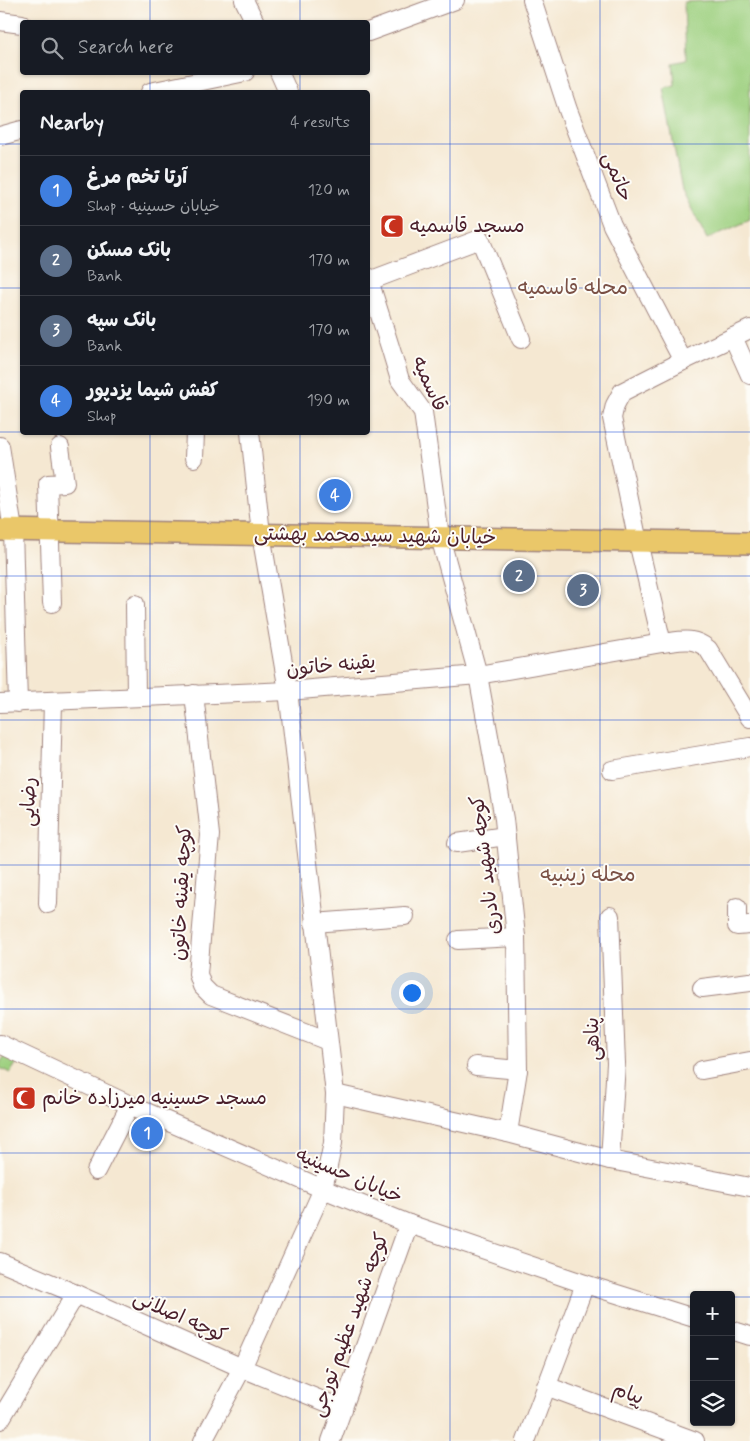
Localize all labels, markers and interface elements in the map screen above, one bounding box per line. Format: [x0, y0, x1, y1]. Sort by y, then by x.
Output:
search box [20, 20, 370, 75]
icon: search [38, 34, 66, 62]
text: Search here [78, 35, 174, 60]
text: Nearby [40, 109, 104, 137]
text: 4 results [290, 112, 350, 133]
street label: حاتمی [595, 148, 639, 206]
text: آرتا تخم مرغ [87, 165, 187, 190]
text: 1 [52, 180, 60, 201]
text: 120 m [308, 180, 350, 201]
text: Shop · خیابان حسینیه [87, 196, 220, 217]
mosque icon: مسجد قاسمیه [379, 213, 405, 239]
place label: مسجد قاسمیه [410, 213, 525, 240]
text: بانک مسکن [87, 238, 171, 263]
text: 2 [52, 250, 60, 271]
text: 170 m [308, 250, 350, 271]
text: Bank [87, 266, 122, 287]
district label: محله قاسمیه [518, 274, 628, 302]
text: بانک سپه [87, 308, 156, 333]
text: 3 [52, 320, 60, 341]
text: 170 m [308, 320, 350, 341]
text: Bank [87, 336, 122, 357]
street label: قاسمیه [405, 352, 453, 416]
text: کفش شیما یزدپور [87, 378, 218, 403]
text: 4 [51, 390, 61, 411]
text: 190 m [307, 390, 350, 411]
text: Shop [87, 406, 116, 427]
pin: 4 [319, 476, 351, 514]
street label: خیابان شهید سیدمحمد بهشتی [254, 520, 496, 552]
pin: 2 [503, 557, 535, 595]
pin: 3 [567, 571, 599, 609]
street label: یقینه خاتون [285, 649, 377, 683]
street label: رضایی [15, 777, 43, 827]
street label: کوچه شهید نادری [464, 794, 508, 936]
street label: کوچه یقینه خاتون [165, 824, 199, 962]
district label: محله زینبیه [540, 861, 636, 889]
your location [399, 980, 425, 1006]
street label: پناهی [579, 1017, 607, 1061]
mosque icon: مسجد حسینیه میرزاده خانم [11, 1085, 37, 1111]
place label: مسجد حسینیه میرزاده خانم [42, 1085, 267, 1112]
pin: 1 [131, 1114, 163, 1152]
street label: خیابان حسینیه [291, 1141, 407, 1211]
street label: کوچه شهید عظیم تورجی [304, 1229, 396, 1421]
street label: کوچه اصلانی [129, 1284, 231, 1350]
map controls [690, 1291, 735, 1426]
button: + [690, 1291, 735, 1336]
button: − [690, 1336, 735, 1381]
street label: پیام [608, 1376, 648, 1412]
button: layers [690, 1381, 735, 1426]

